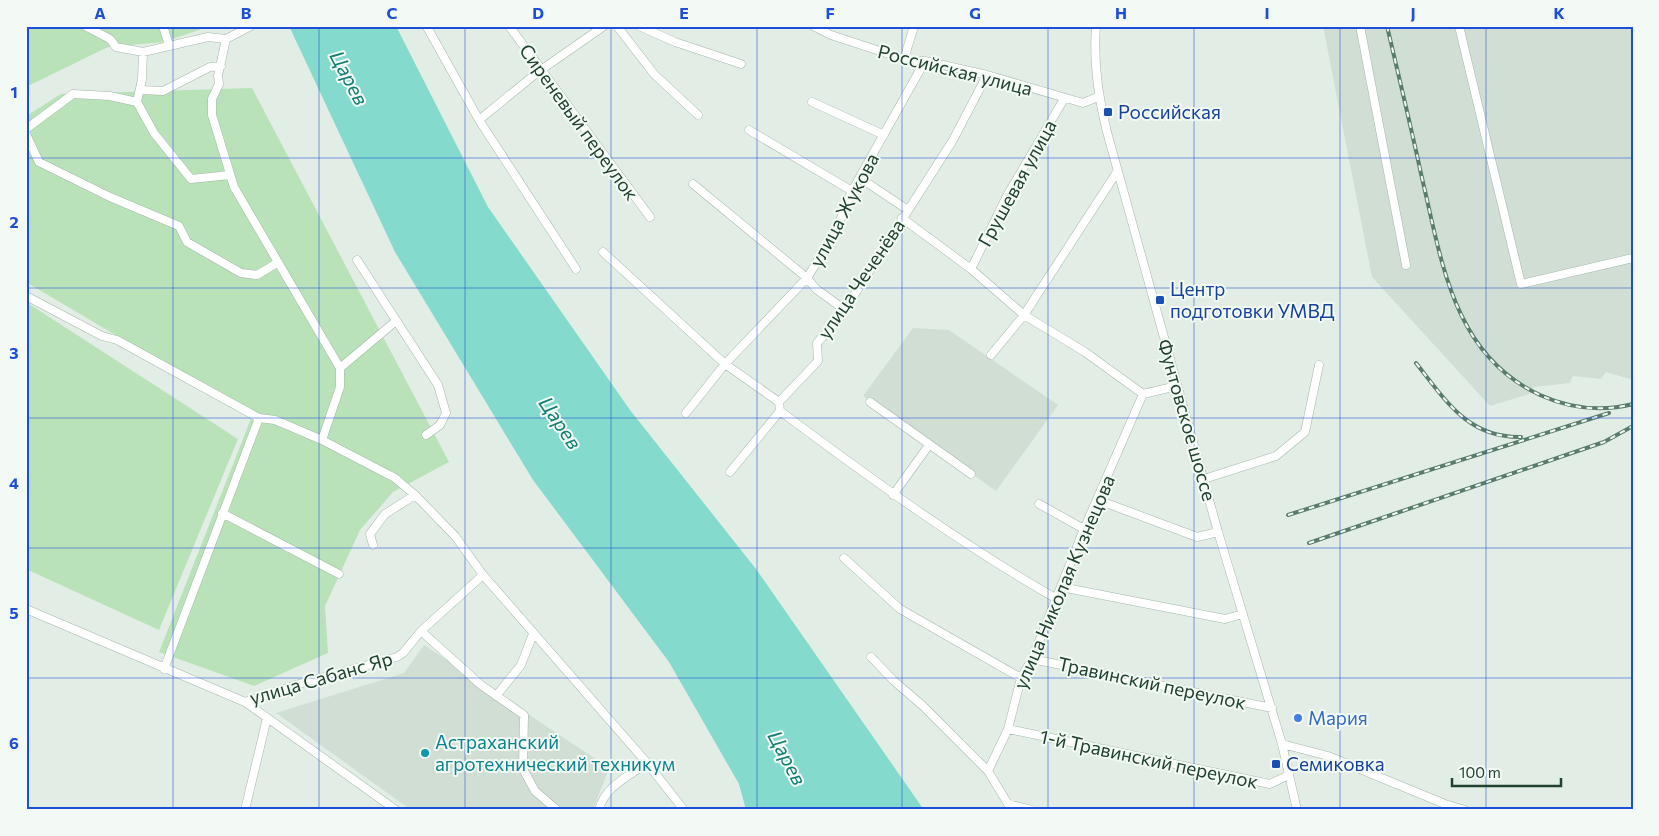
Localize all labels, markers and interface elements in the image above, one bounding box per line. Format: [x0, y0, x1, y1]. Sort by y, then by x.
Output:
text: A [94, 3, 106, 22]
text: B [241, 3, 252, 22]
text: C [387, 3, 398, 22]
text: D [532, 3, 544, 22]
text: E [679, 3, 689, 22]
text: F [825, 3, 835, 22]
text: G [969, 3, 981, 22]
text: H [1115, 3, 1127, 22]
text: I [1264, 3, 1270, 22]
text: J [1410, 3, 1416, 22]
text: K [1553, 3, 1565, 22]
street label: Сиреневый переулок [515, 39, 644, 204]
street label: Российская улица [875, 39, 1035, 100]
water label: Царев [326, 46, 374, 109]
text: 1 [10, 82, 18, 101]
place label: Российская [1118, 100, 1221, 123]
marker: Российская [1102, 106, 1114, 118]
street label: Грушевая улица [972, 115, 1061, 250]
street label: улица Жукова [804, 149, 883, 271]
text: 2 [9, 212, 19, 231]
street label: улица Чеченёва [812, 215, 909, 343]
place label: Центр подготовки УМВД [1170, 277, 1335, 322]
marker: Центр подготовки УМВД [1154, 294, 1166, 306]
street label: Фунтовское шоссе [1153, 336, 1222, 503]
text: 3 [9, 343, 19, 362]
water label: Царев [535, 391, 587, 454]
street label: улица Николая Кузнецова [1008, 471, 1119, 692]
text: 4 [9, 473, 19, 492]
text: 5 [9, 603, 19, 622]
street label: улица Сабанс Яр [247, 646, 395, 709]
street label: Травинский переулок [1056, 651, 1248, 714]
place label: Мария [1308, 706, 1368, 729]
marker: Мария [1292, 712, 1304, 724]
street label: 1-й Травинский переулок [1038, 724, 1260, 793]
water label: Царев [764, 726, 812, 789]
place label: Астраханский агротехнический техникум [435, 730, 675, 775]
text: 6 [9, 733, 19, 752]
marker: Астраханский агротехнический техникум [419, 747, 431, 759]
place label: Семиковка [1286, 752, 1385, 775]
scale bar [1452, 756, 1560, 788]
marker: Семиковка [1270, 758, 1282, 770]
text: 100 m [1459, 763, 1501, 781]

